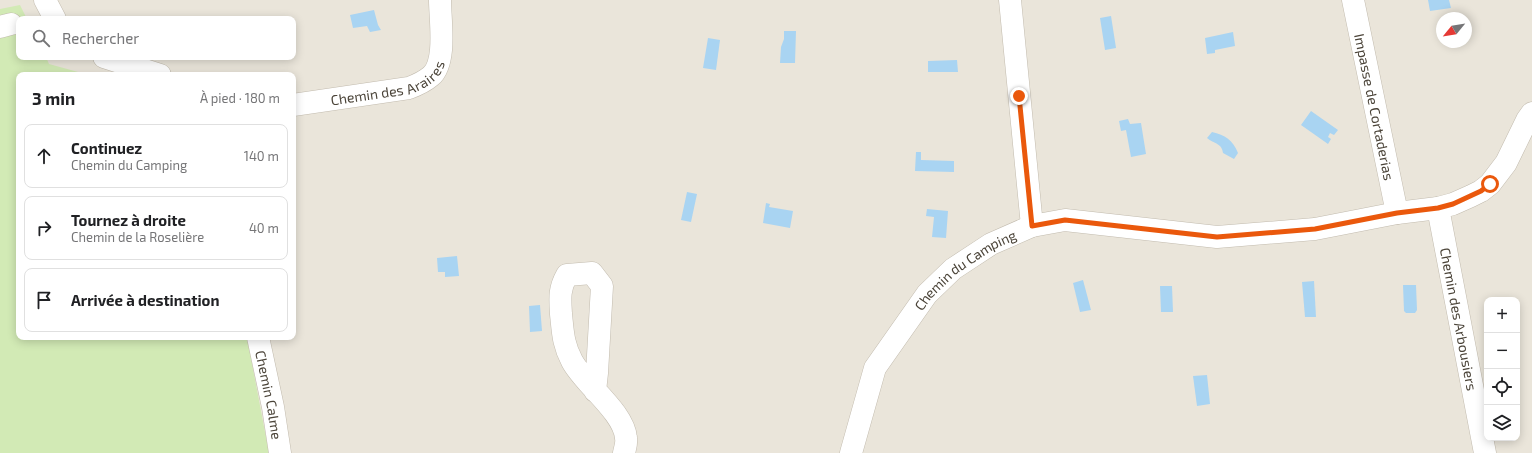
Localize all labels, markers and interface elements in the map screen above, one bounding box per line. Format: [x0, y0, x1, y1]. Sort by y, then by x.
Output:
north arrow [1436, 12, 1472, 48]
search box [16, 16, 296, 60]
icon: search [30, 27, 52, 49]
text: Rechercher [62, 29, 139, 47]
street label: Impasse de Cortaderias [1352, 32, 1398, 182]
street label: Chemin des Araires [329, 58, 447, 108]
route end [1010, 87, 1028, 105]
text: 3 min [32, 88, 75, 108]
text: À pied · 180 m [200, 90, 280, 106]
text: Continuez [71, 139, 142, 157]
icon: ahead [33, 145, 55, 167]
text: 140 m [244, 148, 279, 164]
text: Chemin du Camping [71, 157, 187, 173]
route start [1481, 175, 1499, 193]
text: Tournez à droite [71, 211, 186, 229]
icon: right [33, 217, 55, 239]
text: 40 m [249, 220, 279, 236]
street label: Chemin du Camping [910, 226, 1019, 313]
text: Chemin de la Roselière [71, 229, 204, 245]
street label: Chemin des Arbousiers [1437, 246, 1481, 392]
icon: arrive [33, 289, 55, 311]
text: Arrivée à destination [71, 291, 219, 309]
map controls [1484, 297, 1520, 441]
button: + [1484, 297, 1520, 333]
button: − [1484, 333, 1520, 369]
street label: Chemin Calme [253, 349, 286, 440]
button: locate [1484, 369, 1520, 405]
button: layers [1484, 405, 1520, 441]

